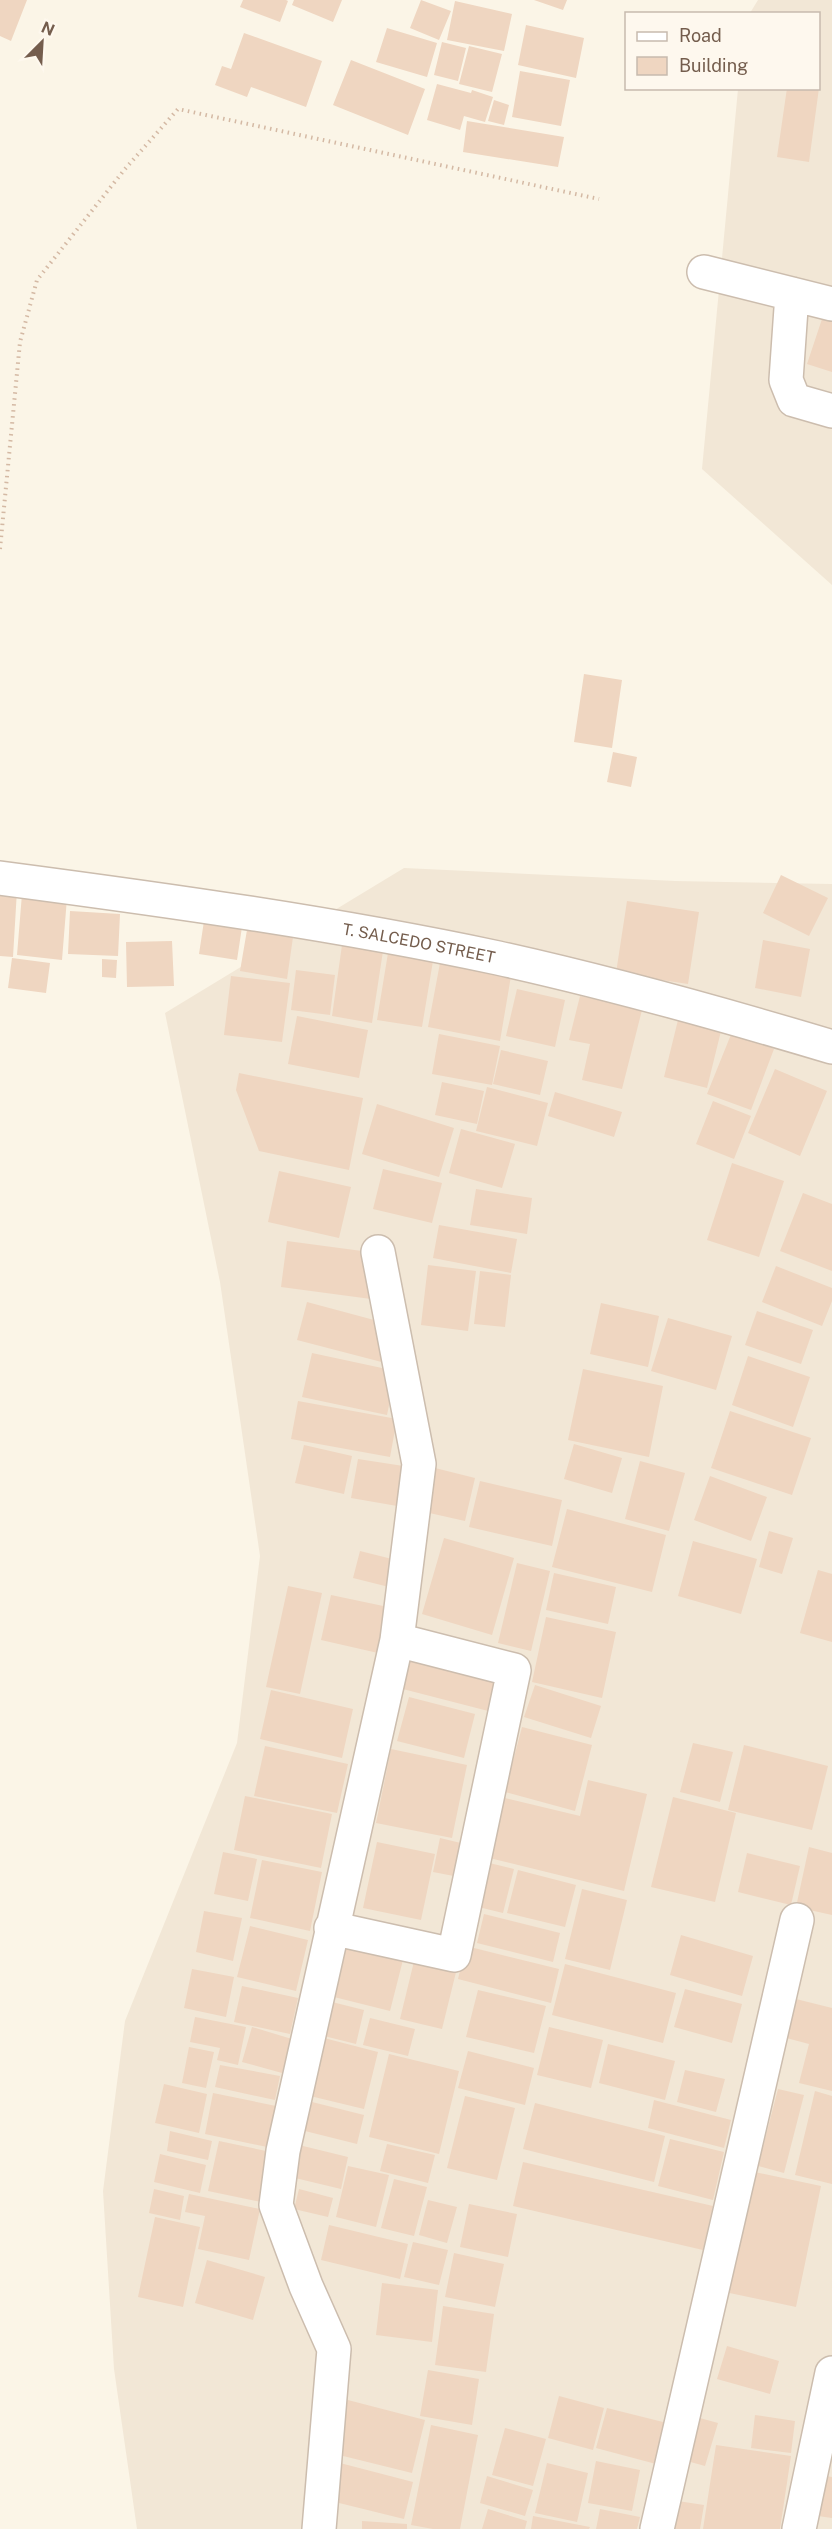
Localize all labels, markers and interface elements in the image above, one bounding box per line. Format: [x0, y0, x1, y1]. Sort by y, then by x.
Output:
north arrow [12, 12, 72, 72]
legend [625, 12, 820, 90]
text: N [38, 18, 57, 40]
text: Road [679, 25, 722, 46]
text: Building [679, 55, 748, 76]
street label: T. SALCEDO STREET [341, 919, 497, 967]

